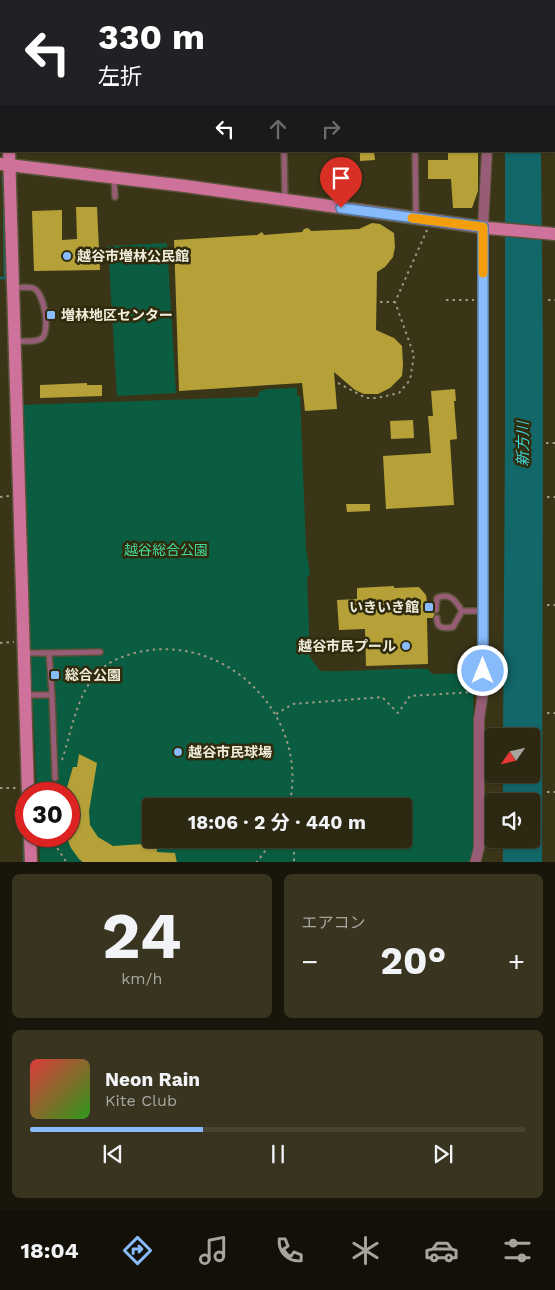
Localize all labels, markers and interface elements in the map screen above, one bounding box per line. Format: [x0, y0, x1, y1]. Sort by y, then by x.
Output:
text: 330 m [98, 16, 205, 58]
icon: left [15, 20, 80, 85]
text: 左折 [98, 64, 142, 89]
icon: left [211, 115, 239, 143]
icon: ahead [264, 115, 292, 143]
icon: right [317, 115, 345, 143]
pin [320, 157, 362, 208]
icon: arrive [327, 164, 355, 192]
place label: 越谷市増林公民館 [77, 248, 189, 264]
marker: 越谷市増林公民館 [61, 250, 73, 262]
place label: 増林地区センター [61, 307, 173, 323]
marker: 増林地区センター [45, 309, 57, 321]
water label: 新方川 [514, 420, 532, 467]
park label: 越谷総合公園 [124, 542, 208, 558]
place label: いきいき館 [349, 599, 419, 615]
marker: いきいき館 [423, 601, 435, 613]
place label: 越谷市民プール [298, 638, 396, 654]
marker: 越谷市民プール [400, 640, 412, 652]
position arrow [456, 644, 508, 696]
place label: 総合公園 [65, 667, 121, 683]
marker: 総合公園 [49, 669, 61, 681]
north arrow [485, 728, 540, 782]
map controls [485, 728, 540, 848]
place label: 越谷市民球場 [188, 744, 272, 760]
marker: 越谷市民球場 [172, 746, 184, 758]
speed limit sign: 30 [15, 782, 80, 847]
button: sound [485, 793, 540, 848]
text: 18:06 · 2 分 · 440 m [188, 811, 366, 834]
text: 24 [102, 898, 182, 974]
text: エアコン [302, 913, 366, 932]
text: 20° [380, 939, 446, 983]
text: − [302, 945, 318, 978]
text: + [508, 945, 525, 978]
text: km/h [121, 969, 162, 988]
text: Neon Rain [105, 1068, 200, 1091]
text: Kite Club [105, 1091, 177, 1110]
icon: previous [99, 1140, 127, 1168]
icon: pause [264, 1140, 292, 1168]
icon: next [429, 1140, 457, 1168]
icon: directions [120, 1233, 155, 1268]
icon: music [196, 1233, 231, 1268]
icon: phone [272, 1233, 307, 1268]
icon: climate [348, 1233, 383, 1268]
icon: car [424, 1233, 459, 1268]
icon: filters [500, 1233, 535, 1268]
text: 18:04 [20, 1238, 79, 1263]

